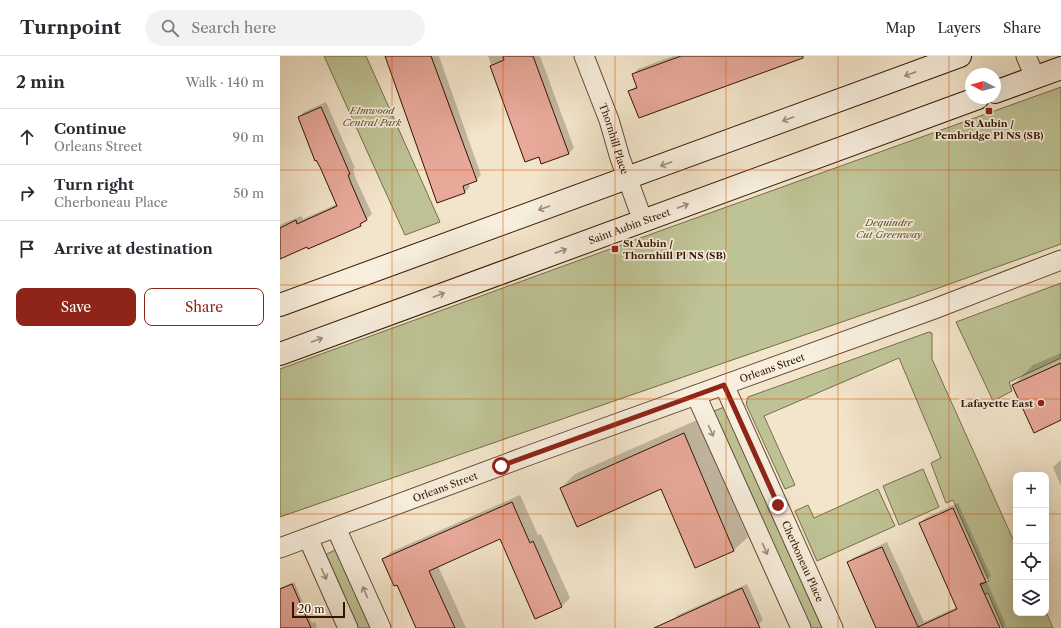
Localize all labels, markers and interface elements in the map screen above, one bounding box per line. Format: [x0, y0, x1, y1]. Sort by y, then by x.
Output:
search box [145, 10, 425, 46]
text: Turnpoint [20, 16, 121, 39]
icon: search [159, 17, 181, 39]
text: Search here [191, 18, 276, 37]
text: Map [885, 19, 915, 37]
text: Layers [937, 19, 981, 37]
text: Share [1003, 19, 1041, 37]
north arrow [965, 68, 1001, 104]
one-way arrow [905, 71, 917, 79]
text: 2 min [16, 72, 65, 92]
text: Walk · 140 m [186, 74, 264, 90]
street label: Thornhill Place [596, 101, 632, 177]
park label: Elmwood Central Park [343, 104, 402, 129]
marker: St Aubin / Pembridge Pl NS (SB) [984, 106, 994, 116]
one-way arrow [783, 115, 795, 123]
place label: St Aubin / Pembridge Pl NS (SB) [935, 117, 1043, 142]
text: Continue [54, 119, 126, 138]
icon: ahead [16, 126, 38, 148]
text: 90 m [233, 129, 264, 145]
text: Orleans Street [54, 138, 142, 154]
one-way arrow [661, 160, 673, 168]
text: Turn right [54, 175, 134, 194]
icon: right [16, 182, 38, 204]
text: 50 m [233, 185, 264, 201]
text: Cherboneau Place [54, 194, 168, 210]
one-way arrow [676, 202, 688, 210]
one-way arrow [539, 205, 551, 213]
street label: Saint Aubin Street [587, 205, 673, 247]
park label: Dequindre Cut Greenway [856, 216, 922, 241]
place label: St Aubin / Thornhill Pl NS (SB) [623, 237, 726, 262]
icon: arrive [16, 238, 38, 260]
text: Arrive at destination [54, 239, 213, 258]
marker: St Aubin / Thornhill Pl NS (SB) [610, 244, 620, 254]
one-way arrow [554, 246, 566, 254]
button: Save [16, 288, 136, 326]
button: Share [144, 288, 264, 326]
one-way arrow [432, 291, 444, 299]
one-way arrow [310, 336, 322, 344]
street label: Orleans Street [738, 350, 807, 386]
place label: Lafayette East [960, 397, 1033, 410]
marker: Lafayette East [1036, 398, 1046, 408]
one-way arrow [708, 424, 715, 436]
route start [492, 457, 510, 475]
street label: Orleans Street [411, 469, 480, 505]
map controls [1013, 472, 1049, 616]
button: + [1013, 472, 1049, 508]
route end [769, 496, 787, 514]
button: − [1013, 508, 1049, 544]
street label: Cherboneau Place [779, 519, 827, 604]
one-way arrow [762, 543, 769, 555]
button: locate [1013, 544, 1049, 580]
one-way arrow [321, 567, 328, 579]
button: layers [1013, 580, 1049, 616]
one-way arrow [361, 587, 368, 599]
scale bar [292, 600, 345, 619]
text: 20 m [298, 602, 324, 616]

